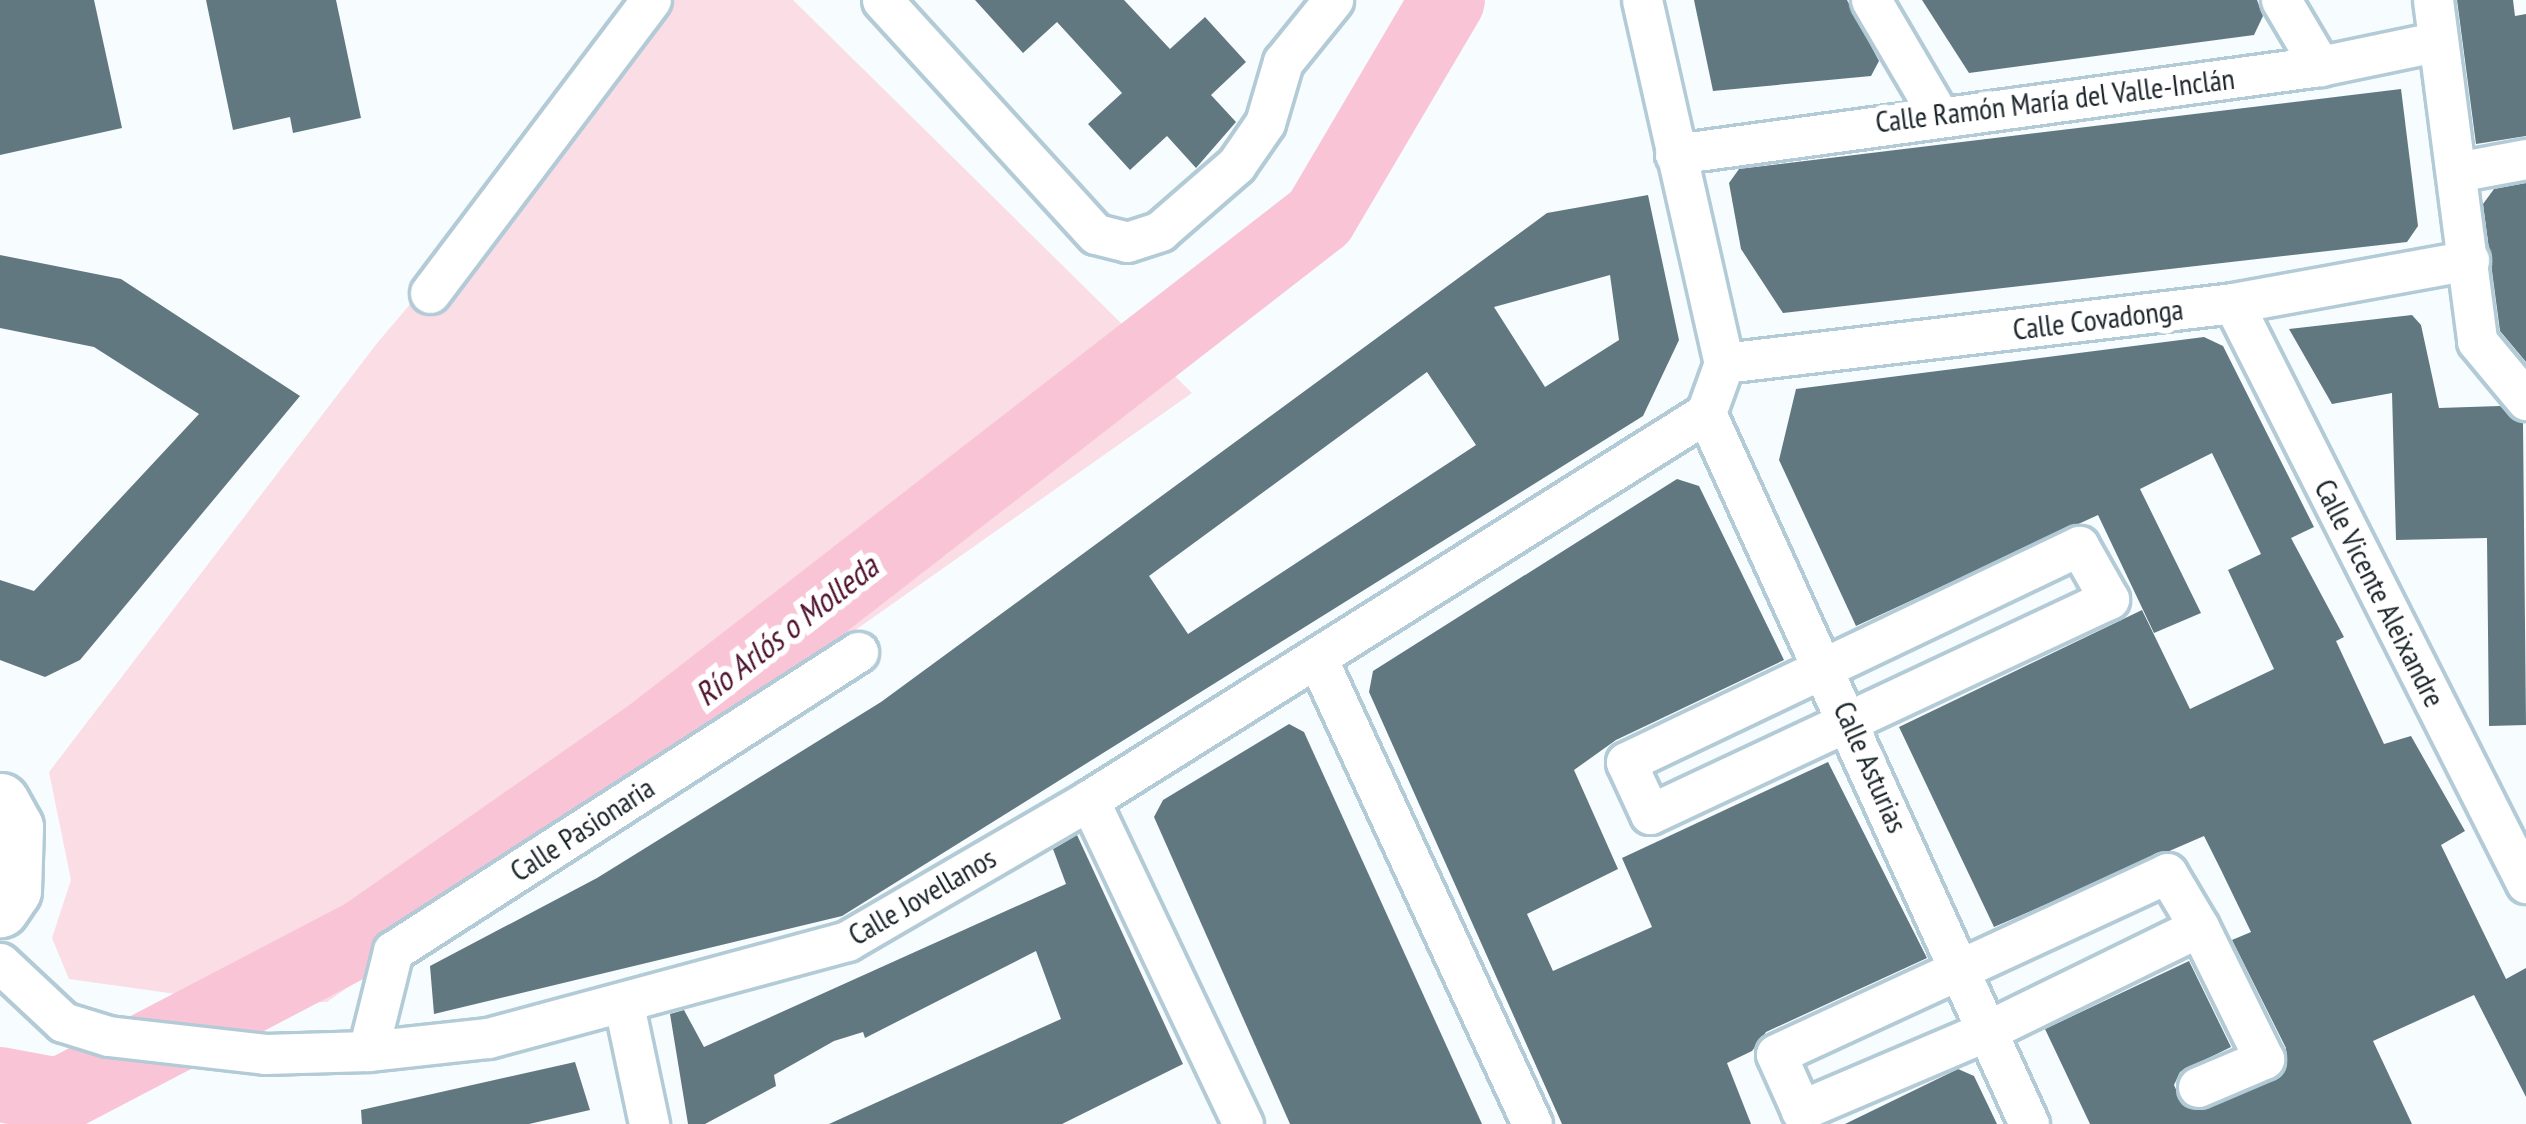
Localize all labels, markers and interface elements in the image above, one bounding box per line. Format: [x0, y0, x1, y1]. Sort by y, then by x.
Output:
street label: Calle Ramón María del Valle-Inclán [1873, 60, 2237, 140]
street label: Calle Covadonga [2011, 291, 2185, 347]
street label: Calle Vicente Aleixandre [2307, 472, 2453, 714]
water label: Río Arlós o Molleda [686, 546, 886, 714]
street label: Calle Asturias [1826, 695, 1916, 839]
street label: Calle Pasionaria [503, 769, 661, 889]
street label: Calle Jovellanos [842, 839, 1002, 953]

